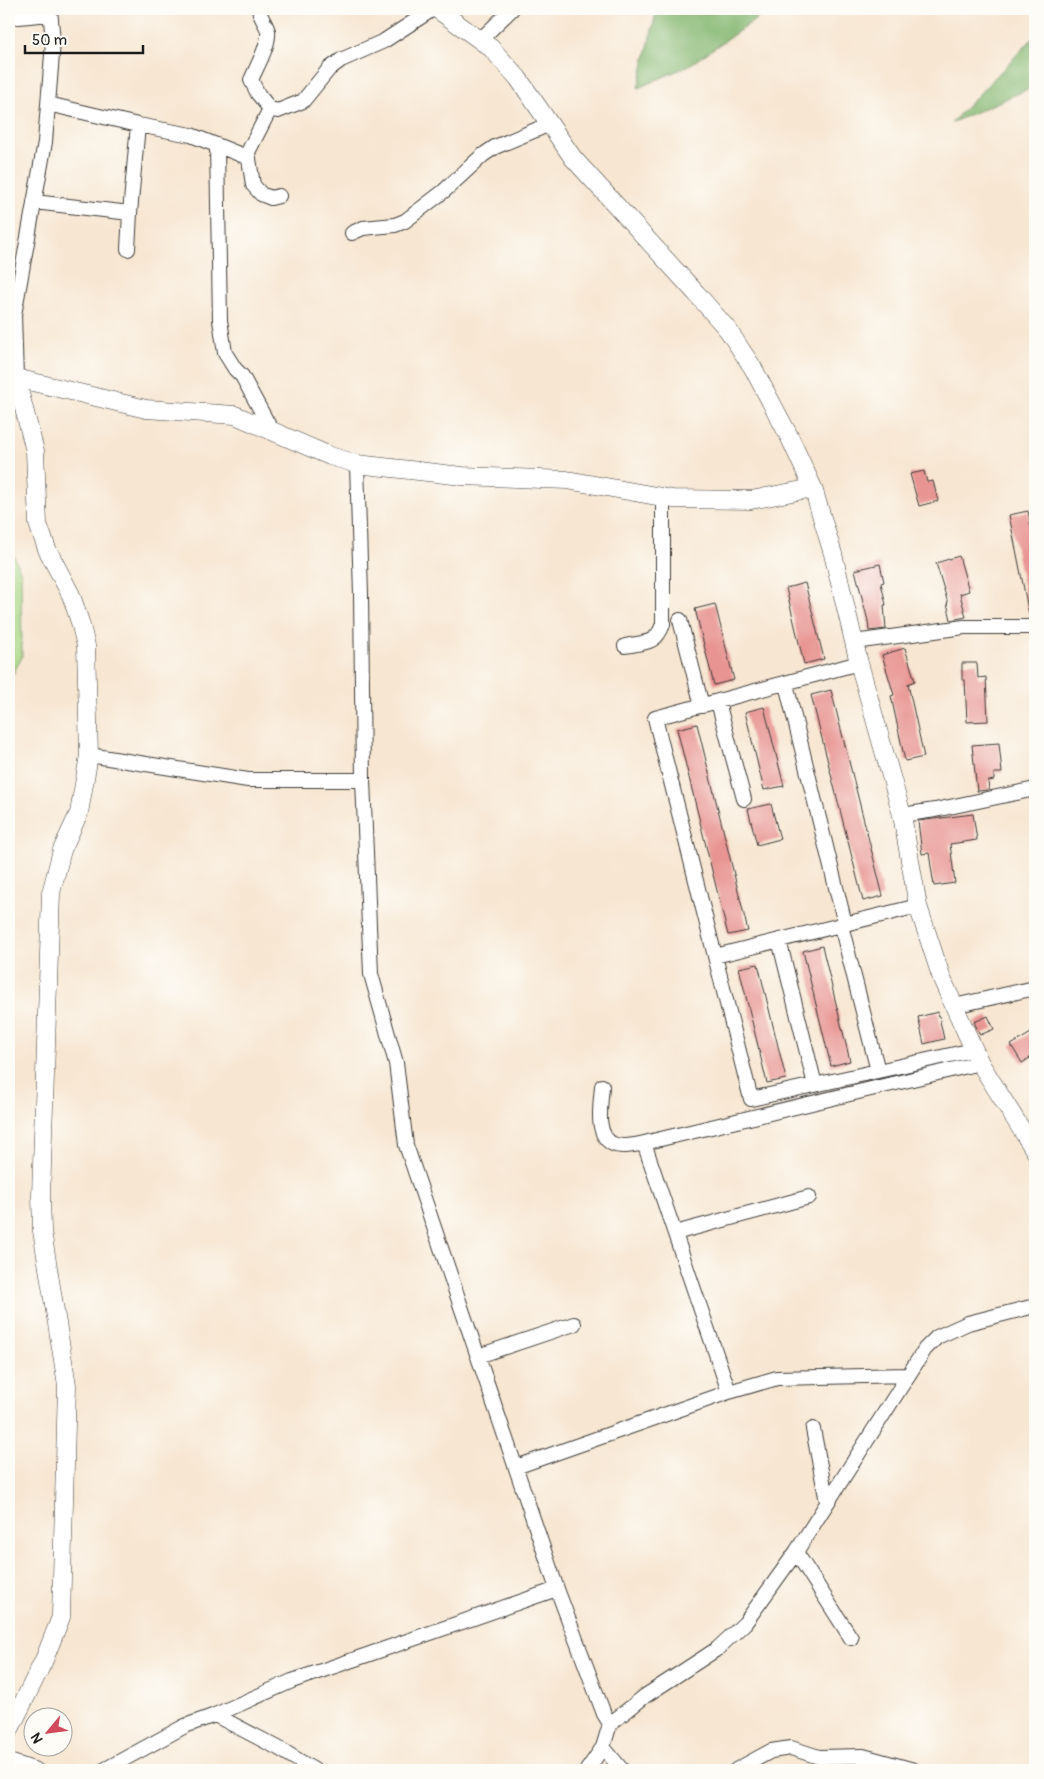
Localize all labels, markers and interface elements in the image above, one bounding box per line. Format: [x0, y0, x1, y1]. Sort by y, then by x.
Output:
scale bar [25, 22, 142, 54]
text: 50 m [32, 31, 67, 50]
north arrow [22, 1706, 72, 1756]
text: N [27, 1730, 47, 1746]

